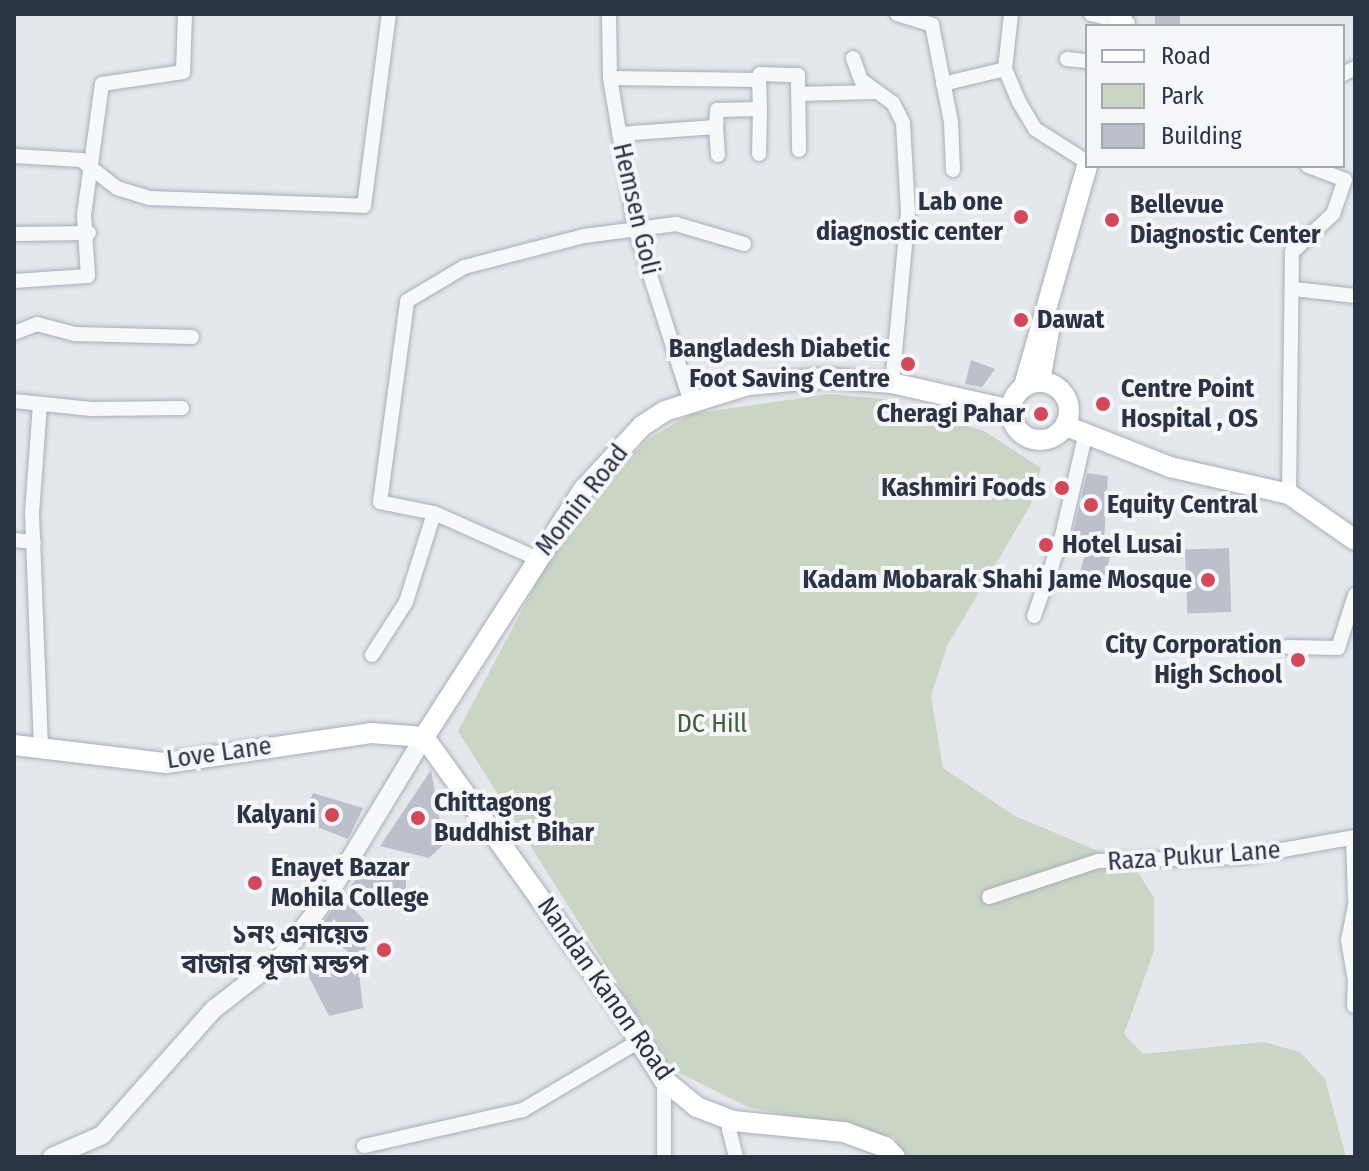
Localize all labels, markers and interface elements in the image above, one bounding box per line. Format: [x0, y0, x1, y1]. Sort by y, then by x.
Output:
legend [1085, 24, 1345, 168]
text: Road [1161, 42, 1211, 70]
text: Park [1161, 82, 1204, 110]
text: Building [1161, 122, 1242, 150]
street label: Hemsen Goli [606, 140, 666, 278]
place label: Lab one diagnostic center [816, 186, 1003, 248]
place label: Bellevue Diagnostic Center [1130, 189, 1321, 250]
marker: Lab one diagnostic center [1010, 206, 1032, 228]
marker: Bellevue Diagnostic Center [1101, 209, 1123, 231]
place label: Dawat [1037, 304, 1105, 336]
marker: Dawat [1012, 311, 1030, 329]
place label: Bangladesh Diabetic Foot Saving Centre [669, 333, 890, 394]
marker: Bangladesh Diabetic Foot Saving Centre [897, 353, 919, 375]
place label: Centre Point Hospital , OS [1121, 373, 1258, 434]
marker: Centre Point Hospital , OS [1092, 393, 1114, 415]
place label: Cheragi Pahar [876, 398, 1025, 430]
marker: Cheragi Pahar [1032, 405, 1050, 423]
street label: Momin Road [529, 438, 635, 562]
place label: Kashmiri Foods [881, 472, 1046, 504]
marker: Kashmiri Foods [1053, 479, 1071, 497]
place label: Equity Central [1107, 489, 1258, 521]
marker: Equity Central [1082, 496, 1100, 514]
place label: Hotel Lusai [1062, 529, 1182, 561]
marker: Hotel Lusai [1037, 536, 1055, 554]
place label: Kadam Mobarak Shahi Jame Mosque [803, 564, 1192, 596]
marker: Kadam Mobarak Shahi Jame Mosque [1199, 571, 1217, 589]
place label: City Corporation High School [1105, 629, 1282, 690]
marker: City Corporation High School [1289, 651, 1307, 669]
park label: DC Hill [677, 708, 747, 740]
street label: Love Lane [165, 730, 273, 776]
place label: Chittagong Buddhist Bihar [434, 787, 594, 848]
place label: Kalyani [236, 799, 316, 831]
marker: Kalyani [323, 806, 341, 824]
marker: Chittagong Buddhist Bihar [409, 809, 427, 827]
street label: Raza Pukur Lane [1106, 834, 1282, 878]
place label: Enayet Bazar Mohila College [271, 852, 429, 914]
marker: Enayet Bazar Mohila College [246, 874, 264, 892]
street label: Nandan Kanon Road [530, 892, 680, 1086]
place label: ১নং এনায়েত বাজার পূজা মন্ডপ [182, 919, 368, 980]
marker: ১নং এনায়েত বাজার পূজা মন্ডপ [375, 941, 393, 959]

